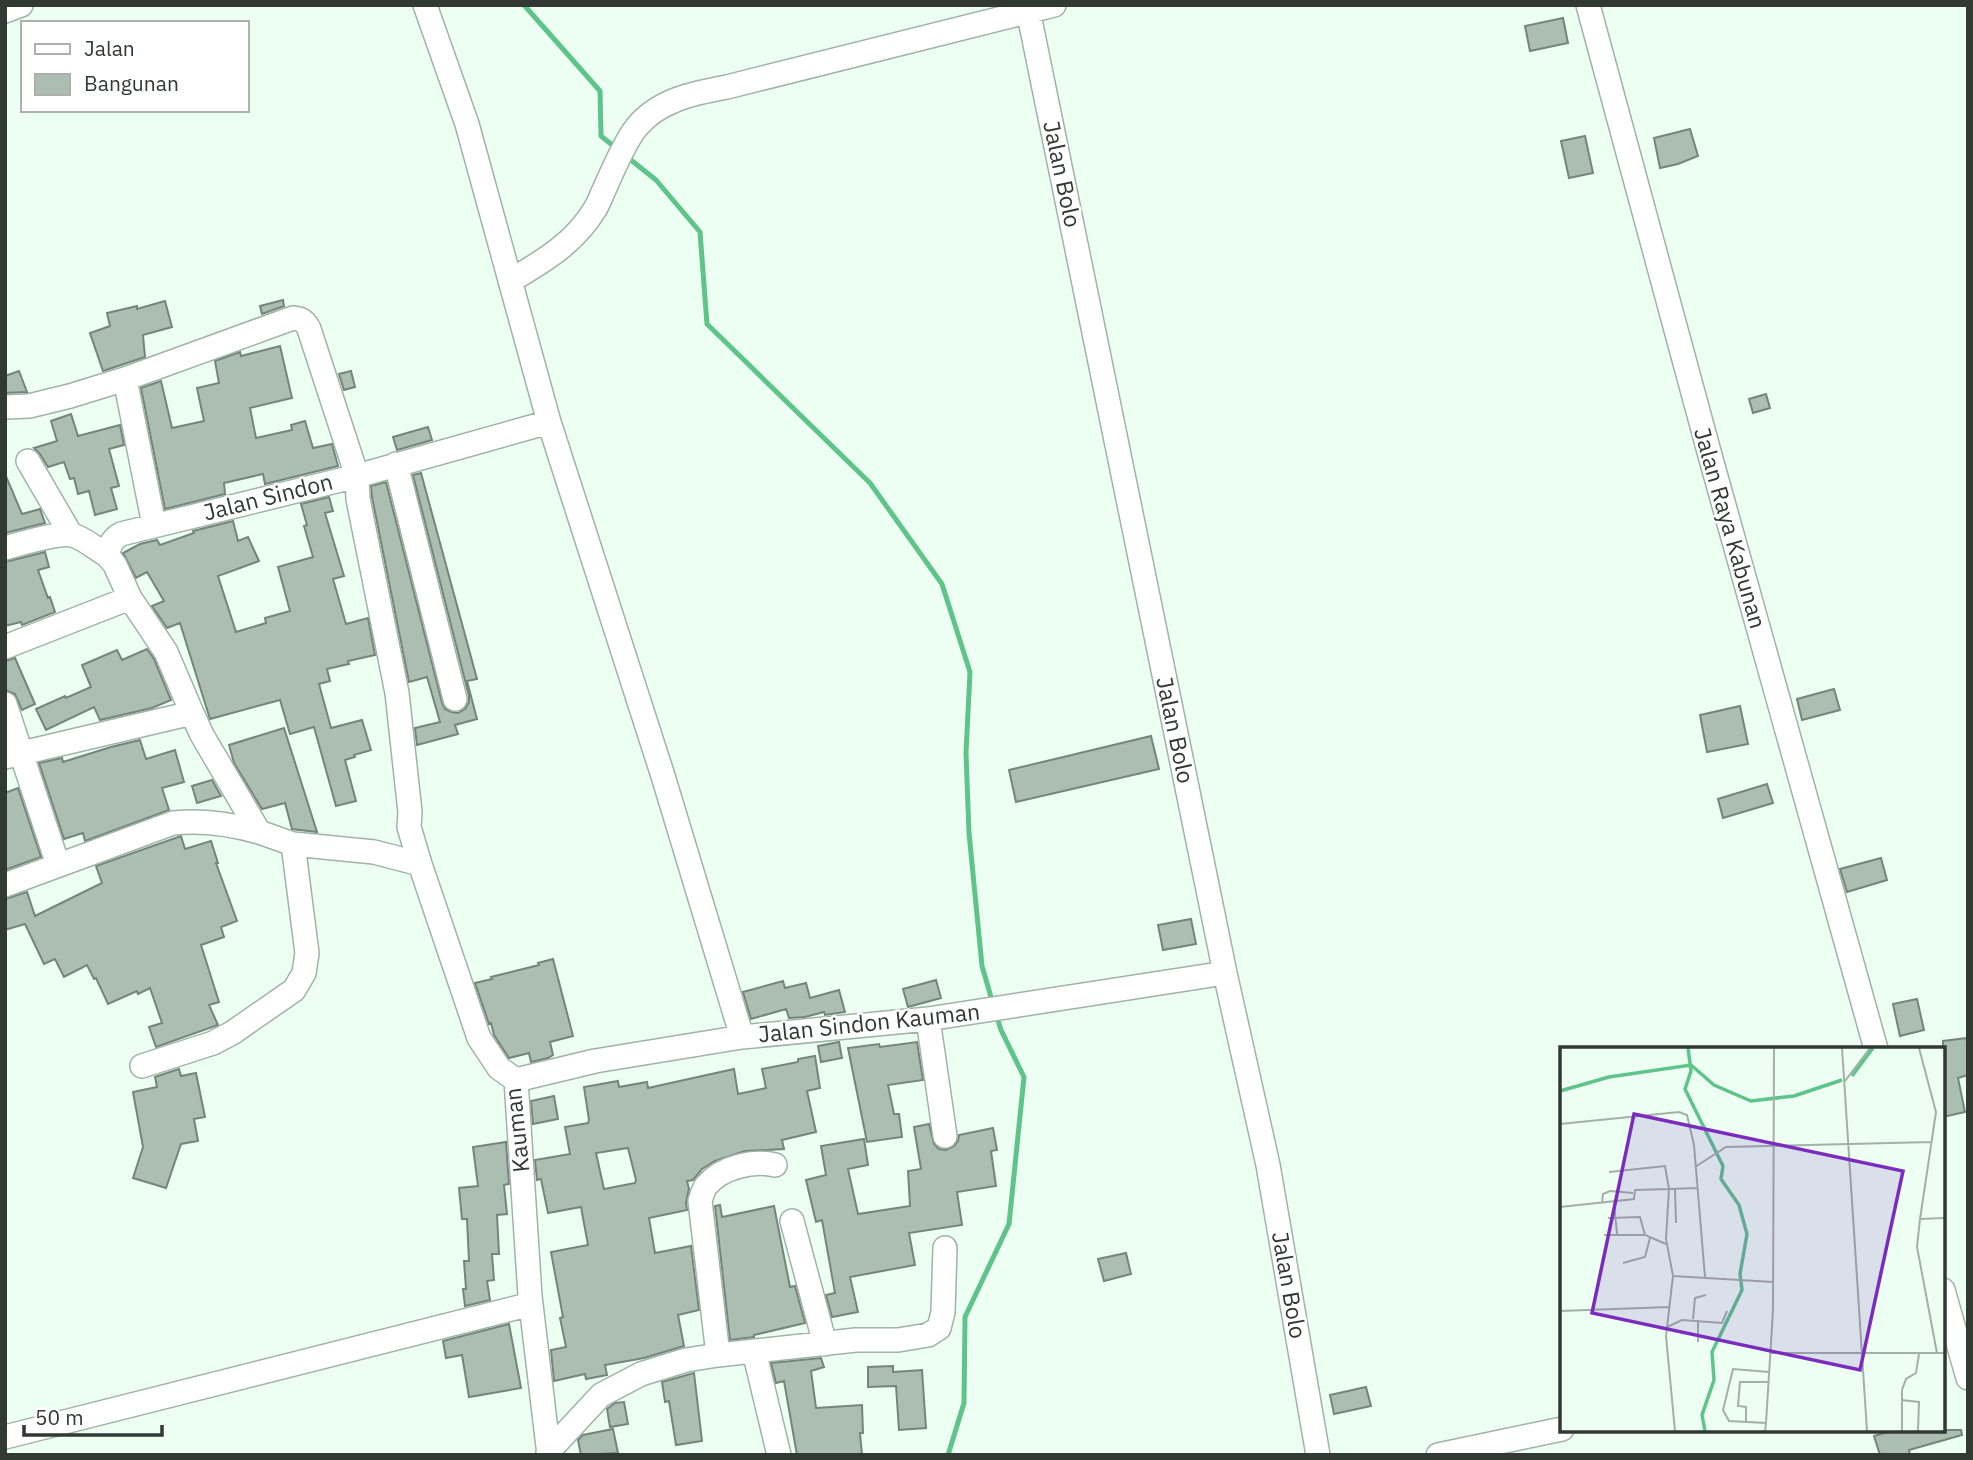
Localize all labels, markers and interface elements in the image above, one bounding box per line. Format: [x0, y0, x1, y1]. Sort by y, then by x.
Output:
legend [21, 21, 248, 112]
text: Jalan [84, 34, 135, 62]
text: Bangunan [84, 69, 179, 97]
street label: Jalan Bolo [1037, 118, 1089, 230]
street label: Jalan Raya Kabunan [1688, 424, 1774, 632]
street label: Jalan Sindon [200, 465, 336, 527]
street label: Jalan Bolo [1150, 674, 1202, 786]
street label: Jalan Sindon Kauman [756, 995, 981, 1049]
inset map [1560, 1047, 1945, 1432]
street label: Kauman [497, 1086, 535, 1174]
street label: Jalan Bolo [1266, 1229, 1314, 1341]
scale bar [24, 1394, 163, 1438]
text: 50 m [35, 1403, 84, 1431]

